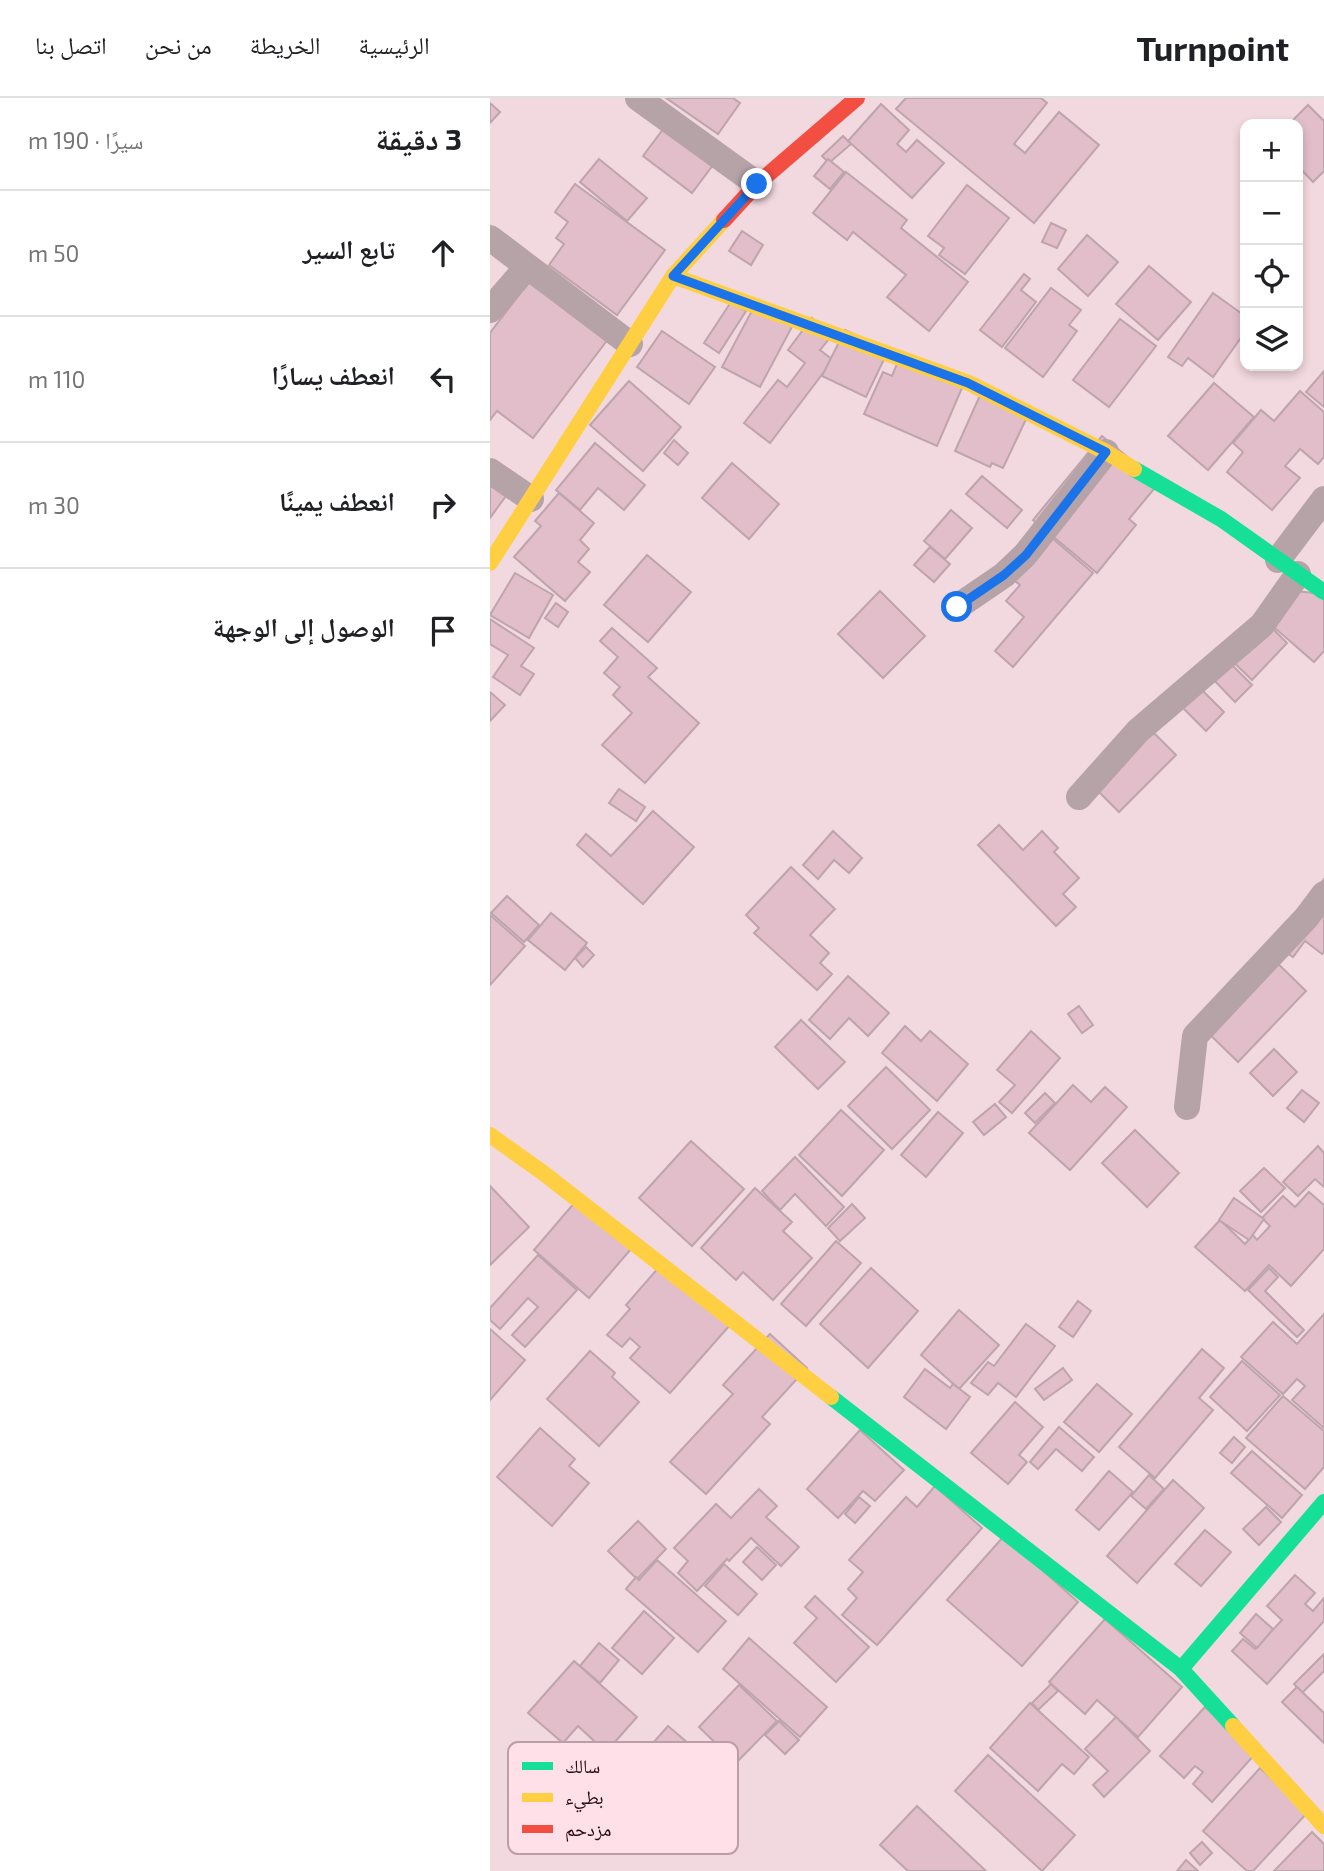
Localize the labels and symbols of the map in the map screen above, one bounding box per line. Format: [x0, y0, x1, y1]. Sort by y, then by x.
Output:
route end [741, 168, 772, 199]
route start [941, 591, 972, 622]
legend [508, 1742, 738, 1854]
text: سالك [565, 1754, 600, 1777]
text: بطيء [565, 1785, 604, 1813]
text: مزدحم [565, 1817, 611, 1842]

